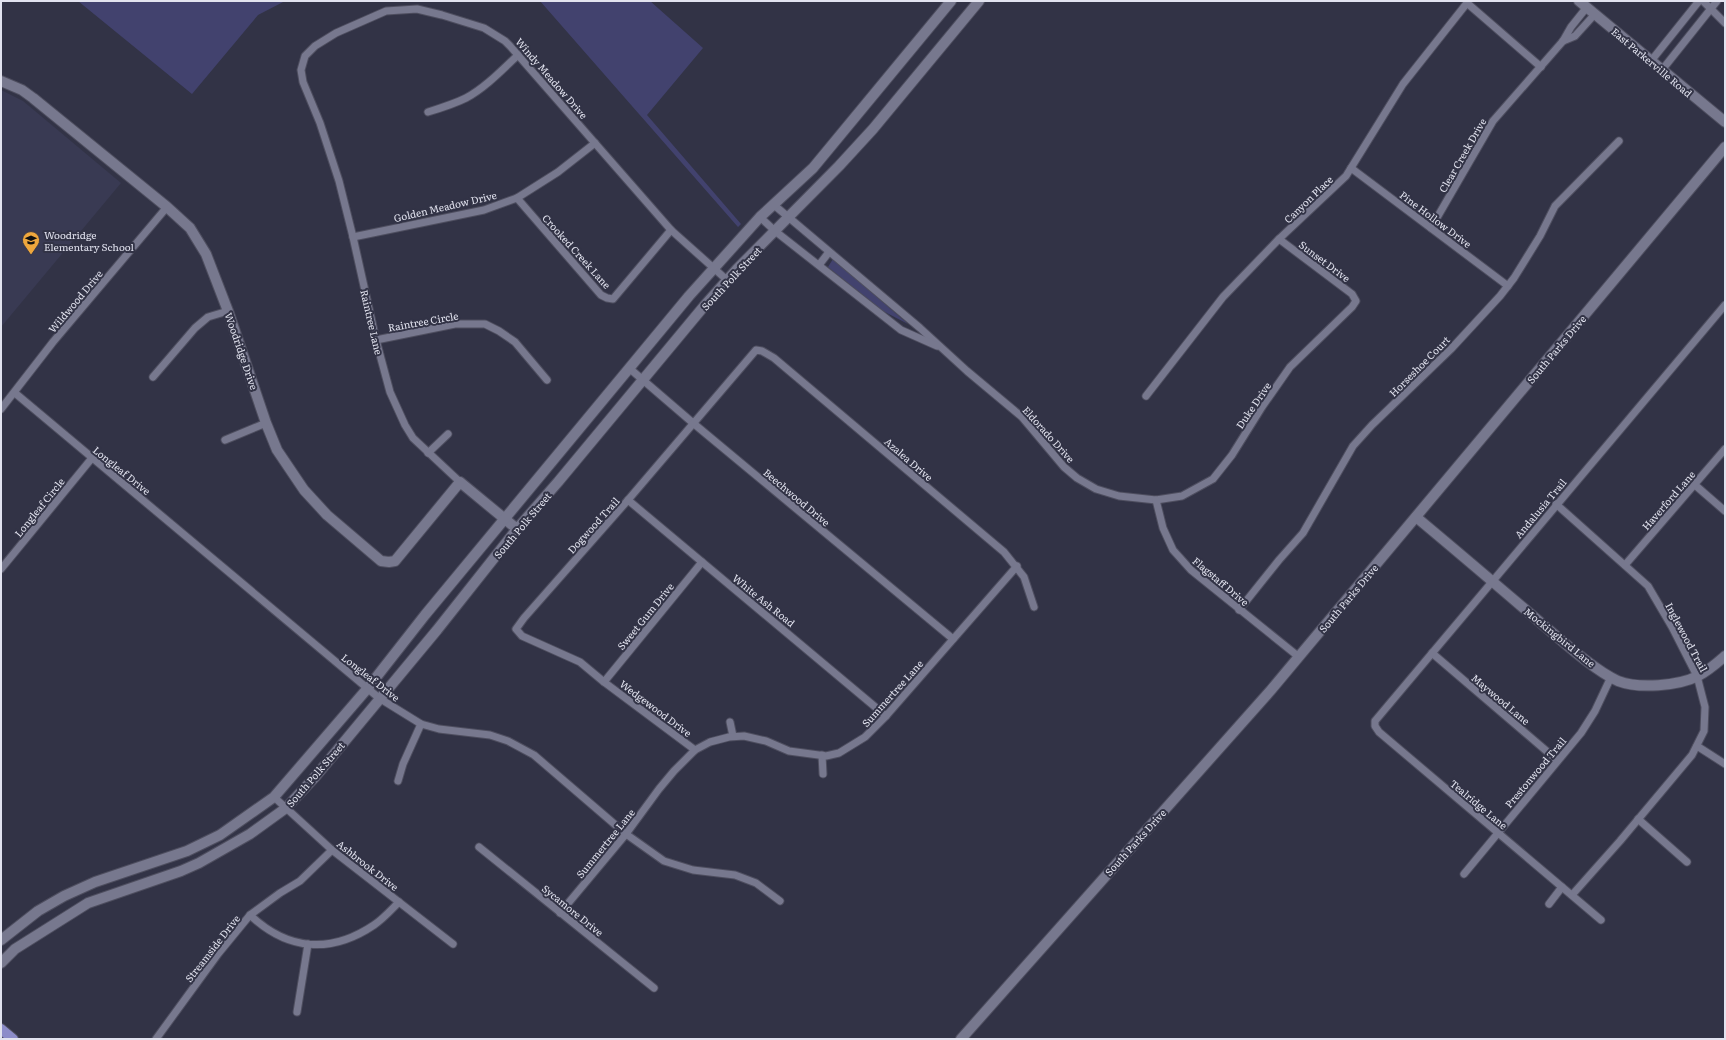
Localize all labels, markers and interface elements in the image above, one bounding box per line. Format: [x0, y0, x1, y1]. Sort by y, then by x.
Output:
street label: East Parkerville Road [1608, 24, 1696, 100]
street label: Windy Meadow Drive [512, 34, 592, 122]
street label: Clear Creek Drive [1435, 115, 1489, 195]
street label: Canyon Place [1280, 172, 1336, 226]
street label: Golden Meadow Drive [392, 187, 498, 225]
street label: Pine Hollow Drive [1397, 187, 1475, 251]
street label: Crooked Creek Lane [539, 210, 615, 292]
place label: Woodridge Elementary School [44, 227, 134, 254]
school or university icon: Woodridge Elementary School [21, 230, 41, 255]
street label: Sunset Drive [1296, 237, 1354, 285]
street label: South Polk Street [697, 243, 765, 313]
street label: Wildwood Drive [44, 266, 106, 336]
street label: Raintree Lane [357, 288, 387, 356]
street label: Raintree Circle [387, 307, 459, 335]
street label: Woodridge Drive [222, 310, 262, 392]
street label: South Parks Drive [1523, 312, 1589, 386]
street label: Horseshoe Court [1385, 332, 1453, 400]
street label: Duke Drive [1232, 379, 1274, 431]
street label: Eldorado Drive [1019, 402, 1079, 466]
street label: Azalea Drive [882, 434, 936, 484]
street label: Longleaf Drive [90, 442, 154, 498]
street label: Beechwood Drive [760, 465, 834, 529]
street label: Haverford Lane [1638, 467, 1698, 533]
street label: Longleaf Circle [10, 474, 68, 540]
street label: Andalusia Trail [1510, 474, 1570, 541]
street label: South Polk Street [490, 489, 554, 561]
street label: Dogwood Trail [564, 493, 623, 557]
street label: Flagstaff Drive [1190, 553, 1252, 609]
street label: South Parks Drive [1315, 561, 1381, 635]
street label: White Ash Road [730, 570, 798, 630]
street label: Sweet Gum Drive [613, 579, 677, 653]
street label: Inglewood Trail [1662, 600, 1712, 675]
street label: Mockingbird Lane [1521, 604, 1599, 670]
street label: Longleaf Drive [339, 649, 403, 705]
street label: Summertree Lane [858, 656, 926, 730]
street label: Maywood Lane [1469, 670, 1533, 728]
street label: Wedgewood Drive [617, 676, 695, 740]
street label: Prestonwood Trail [1501, 733, 1570, 811]
street label: South Polk Street [282, 738, 348, 810]
street label: Tealridge Lane [1447, 776, 1511, 832]
street label: Summertree Lane [572, 805, 638, 881]
street label: South Parks Drive [1101, 805, 1169, 879]
street label: Ashbrook Drive [334, 836, 402, 894]
street label: Sycamore Drive [539, 881, 607, 939]
street label: Streamside Drive [181, 911, 243, 985]

